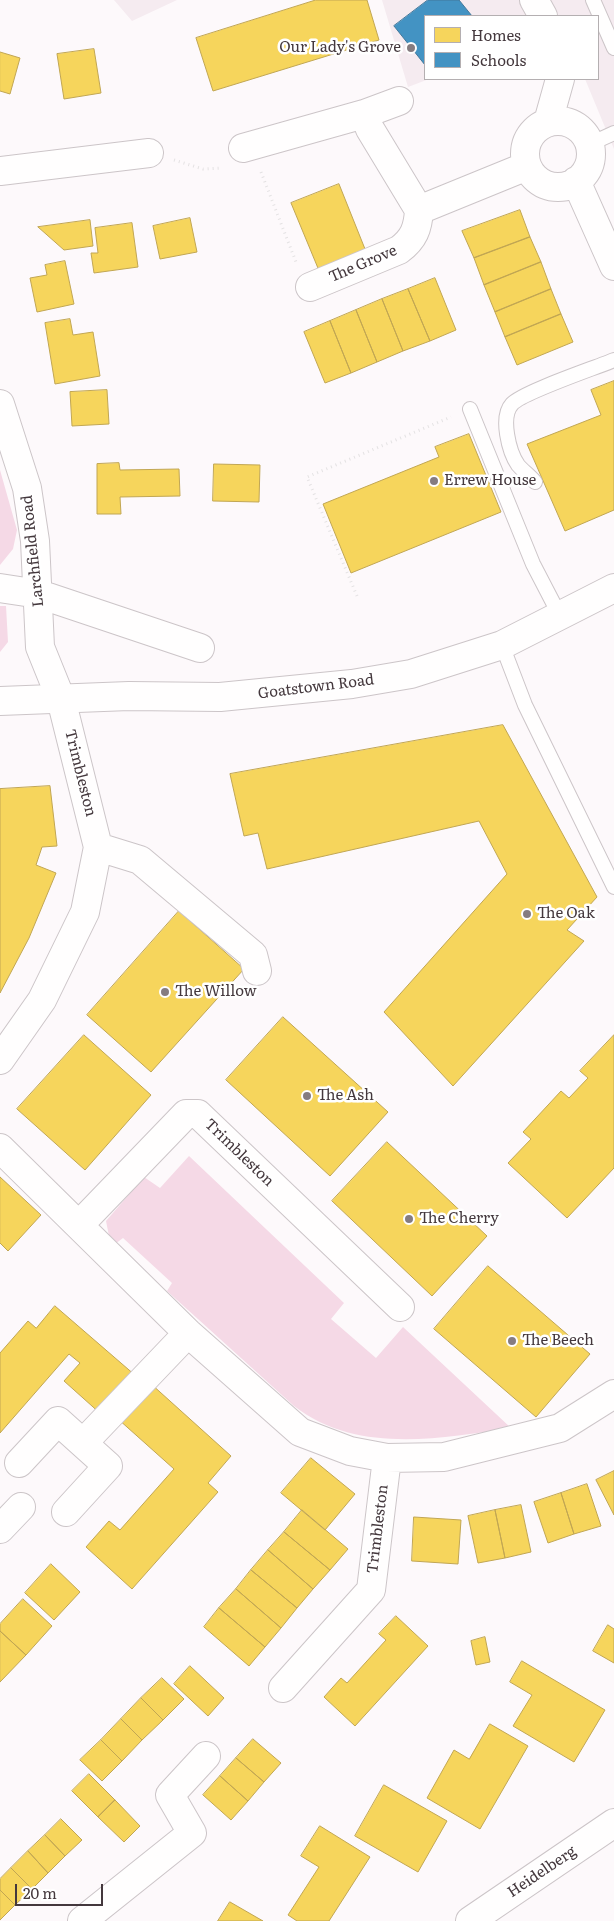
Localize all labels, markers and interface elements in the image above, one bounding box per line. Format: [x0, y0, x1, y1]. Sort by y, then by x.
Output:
legend [424, 15, 599, 80]
text: Homes [471, 23, 521, 46]
place label: Our Lady's Grove [279, 39, 401, 57]
marker: Our Lady's Grove [405, 42, 417, 54]
text: Schools [471, 48, 526, 71]
street label: The Grove [326, 242, 400, 286]
place label: Errew House [444, 472, 536, 490]
marker: Errew House [428, 475, 440, 487]
street label: Larchfield Road [18, 494, 48, 608]
street label: Goatstown Road [257, 671, 375, 703]
street label: Trimbleston [60, 727, 100, 819]
place label: The Oak [537, 905, 595, 923]
marker: The Oak [521, 908, 533, 920]
place label: The Willow [175, 983, 257, 1001]
marker: The Willow [159, 986, 171, 998]
place label: The Ash [317, 1087, 374, 1105]
marker: The Ash [301, 1090, 313, 1102]
street label: Trimbleston [201, 1115, 277, 1191]
place label: The Cherry [419, 1210, 499, 1228]
marker: The Cherry [403, 1213, 415, 1225]
place label: The Beech [522, 1332, 594, 1350]
marker: The Beech [506, 1335, 518, 1347]
street label: Trimbleston [364, 1484, 392, 1574]
street label: Heidelberg [504, 1842, 580, 1902]
scale bar [18, 1874, 105, 1906]
text: 20 m [23, 1881, 57, 1904]

